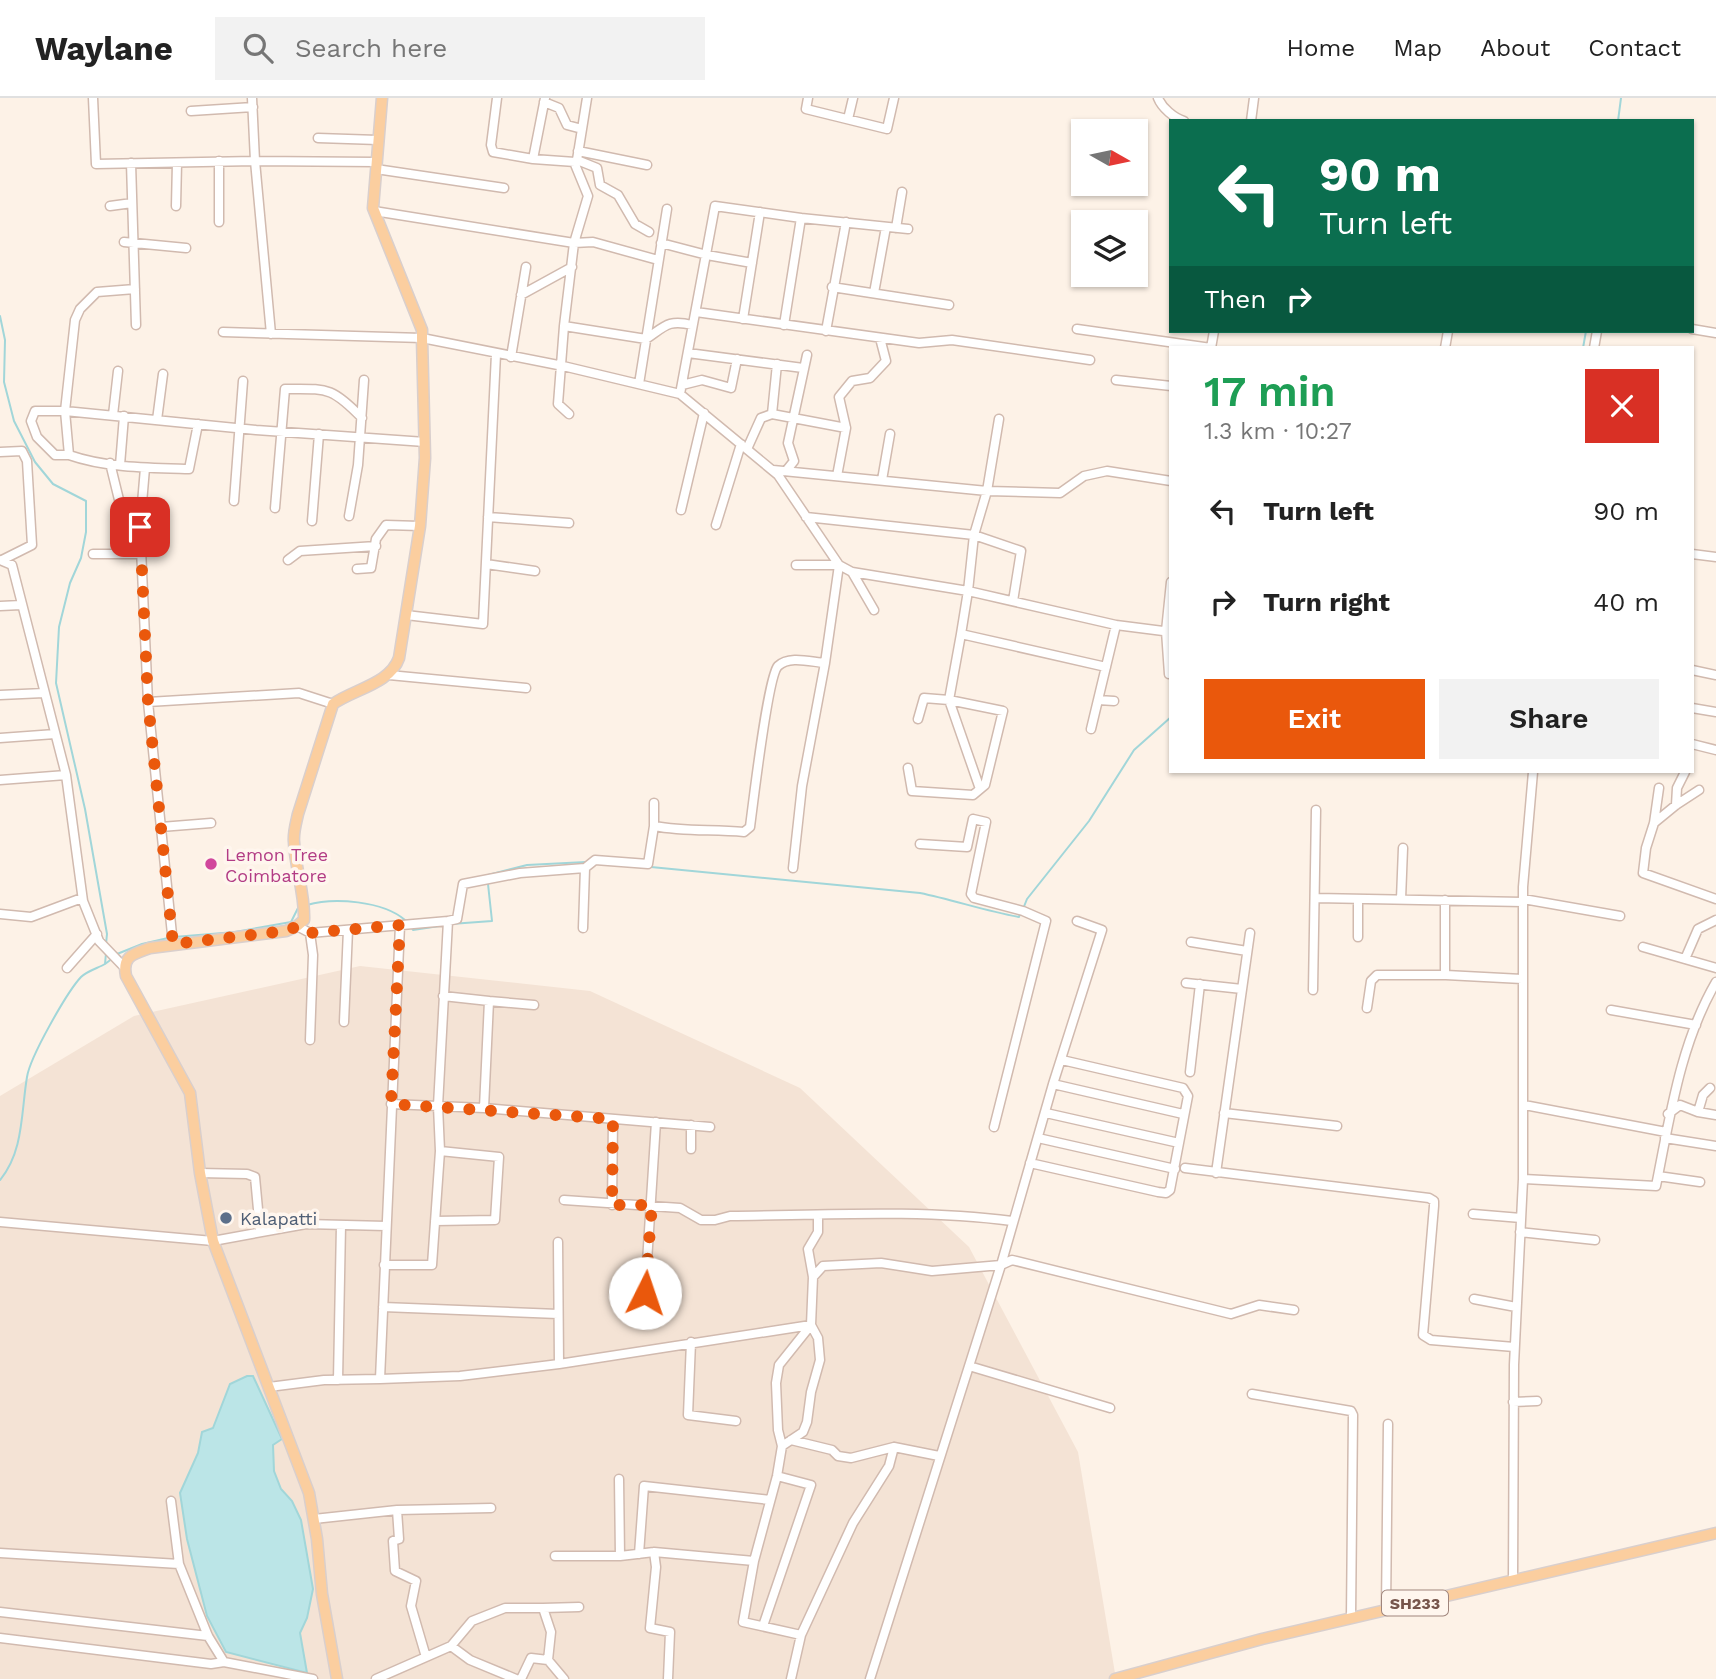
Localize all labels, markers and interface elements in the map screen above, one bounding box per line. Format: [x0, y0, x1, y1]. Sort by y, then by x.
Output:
search box [215, 17, 705, 80]
text: Waylane [35, 29, 173, 68]
icon: search [239, 29, 277, 67]
text: Search here [295, 33, 447, 63]
text: Home [1287, 34, 1355, 62]
text: Map [1393, 34, 1442, 62]
text: About [1480, 34, 1550, 62]
text: Contact [1588, 34, 1681, 62]
north arrow [1071, 119, 1148, 196]
map controls [1071, 119, 1148, 287]
text: 90 m [1319, 145, 1441, 203]
icon: left [1204, 147, 1295, 238]
text: Turn left [1319, 204, 1452, 242]
button: layers [1071, 210, 1148, 287]
icon: right [1280, 280, 1318, 318]
text: Then [1204, 284, 1266, 314]
text: 17 min [1204, 367, 1336, 416]
button: close [1585, 369, 1659, 443]
text: 1.3 km · 10:27 [1204, 418, 1352, 445]
icon: left [1204, 492, 1242, 530]
text: Turn left [1263, 496, 1374, 526]
text: 90 m [1593, 496, 1659, 526]
pin [110, 497, 170, 557]
icon: arrive [121, 508, 159, 546]
icon: right [1204, 583, 1242, 621]
text: Turn right [1263, 587, 1390, 617]
text: 40 m [1593, 587, 1659, 617]
button: Exit [1204, 679, 1425, 759]
button: Share [1439, 679, 1659, 759]
place label: Lemon Tree Coimbatore [225, 844, 328, 886]
marker: Lemon Tree Coimbatore [203, 856, 219, 872]
place label: Kalapatti [240, 1208, 317, 1229]
marker: Kalapatti [218, 1210, 234, 1226]
position arrow [608, 1256, 682, 1330]
road number: SH233 [1382, 1590, 1448, 1616]

